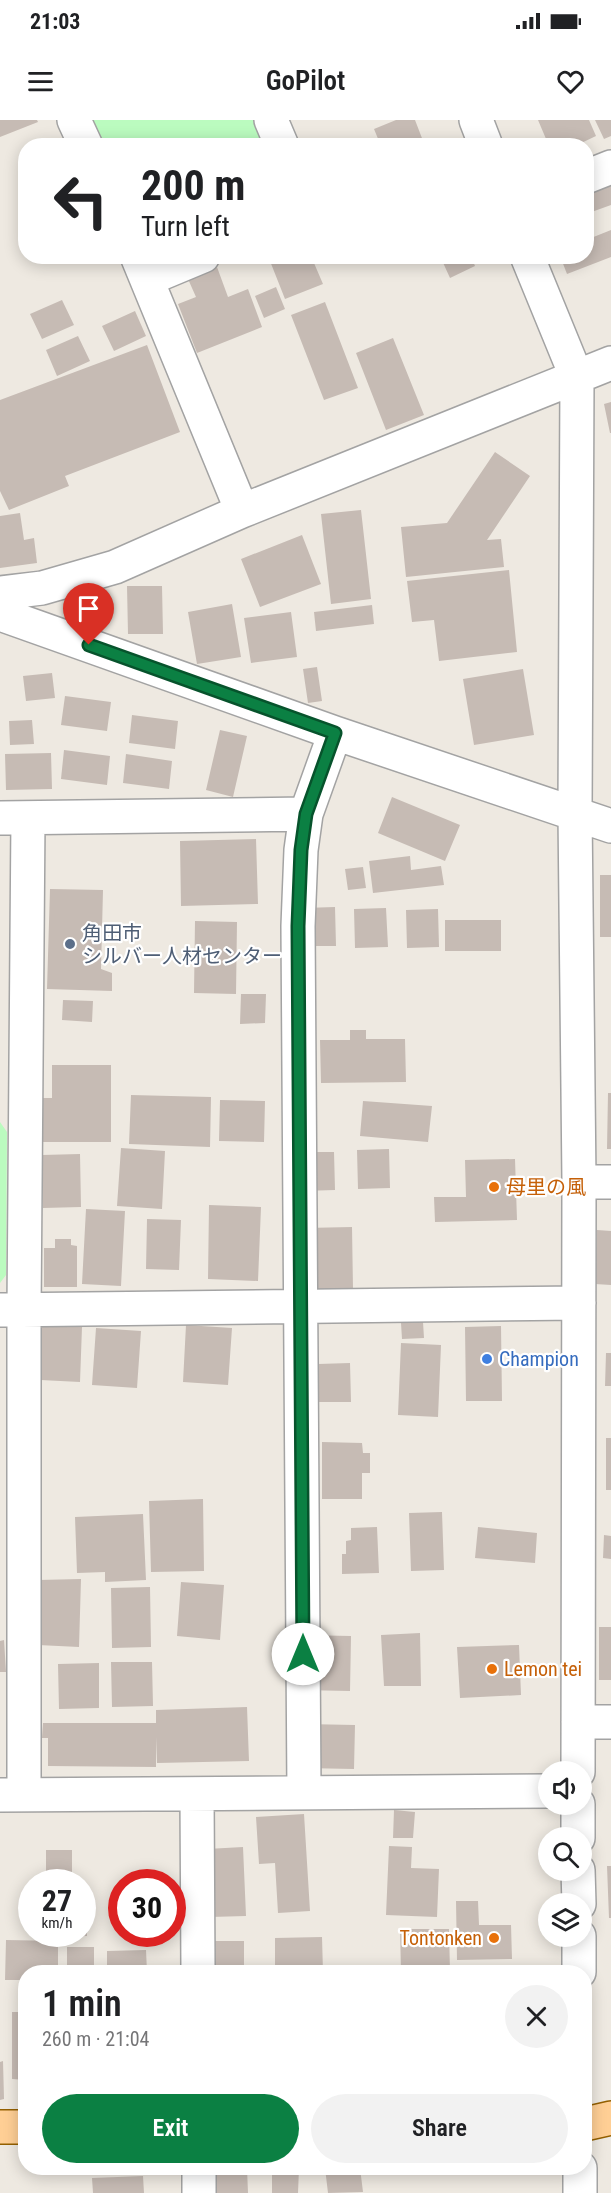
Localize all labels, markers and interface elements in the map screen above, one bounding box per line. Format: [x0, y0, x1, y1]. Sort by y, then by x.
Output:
text: 21:03 [30, 9, 81, 34]
icon: menu [24, 65, 57, 98]
text: GoPilot [266, 65, 345, 97]
icon: heart [554, 65, 587, 98]
text: 200 m [141, 161, 246, 210]
icon: left [42, 162, 120, 240]
text: Turn left [141, 211, 230, 243]
pin [63, 583, 114, 645]
icon: arrive [72, 592, 105, 625]
place label: 角田市 シルバー人材センター [82, 921, 282, 968]
marker: 角田市 シルバー人材センター [63, 937, 77, 951]
place label: 母里の風 [506, 1175, 586, 1199]
marker: 母里の風 [487, 1180, 501, 1194]
place label: Champion [499, 1347, 579, 1371]
marker: Champion [480, 1352, 494, 1366]
position arrow [271, 1622, 335, 1686]
place label: Lemon tei [504, 1657, 582, 1681]
marker: Lemon tei [485, 1662, 499, 1676]
map controls [538, 1761, 592, 1947]
button: sound [538, 1761, 592, 1815]
button: search [538, 1827, 592, 1881]
speed limit sign: 30 [108, 1869, 186, 1947]
text: 27 [42, 1883, 72, 1918]
button: layers [538, 1893, 592, 1947]
text: km/h [42, 1914, 72, 1932]
place label: Tontonken [400, 1926, 482, 1950]
marker: Tontonken [487, 1931, 501, 1945]
text: 1 min [42, 1983, 122, 2025]
button: close [505, 1985, 568, 2048]
text: 260 m · 21:04 [42, 2027, 149, 2051]
button: Exit [42, 2094, 299, 2163]
button: Share [311, 2094, 568, 2163]

